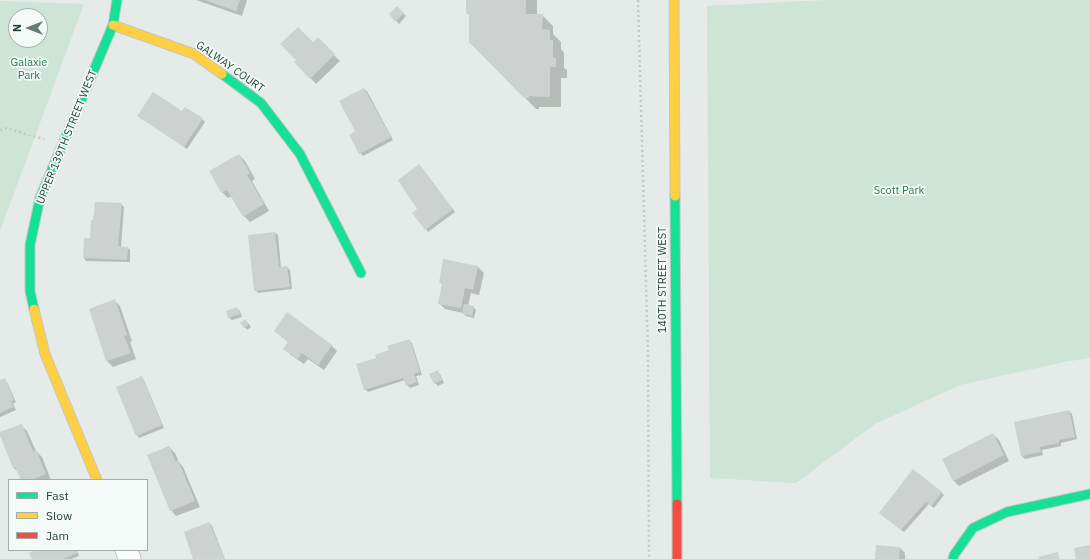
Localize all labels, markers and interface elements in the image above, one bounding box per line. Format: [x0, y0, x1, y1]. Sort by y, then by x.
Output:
north arrow [8, 8, 48, 48]
text: N [10, 24, 24, 32]
street label: GALWAY COURT [193, 39, 267, 95]
park label: Galaxie Park [11, 56, 47, 82]
street label: UPPER 139TH STREET WEST [34, 68, 100, 206]
park label: Scott Park [874, 184, 924, 198]
street label: 140TH STREET WEST [656, 227, 670, 333]
legend [8, 479, 148, 551]
text: Fast [46, 488, 69, 503]
text: Slow [46, 508, 72, 523]
text: Jam [46, 528, 69, 543]

